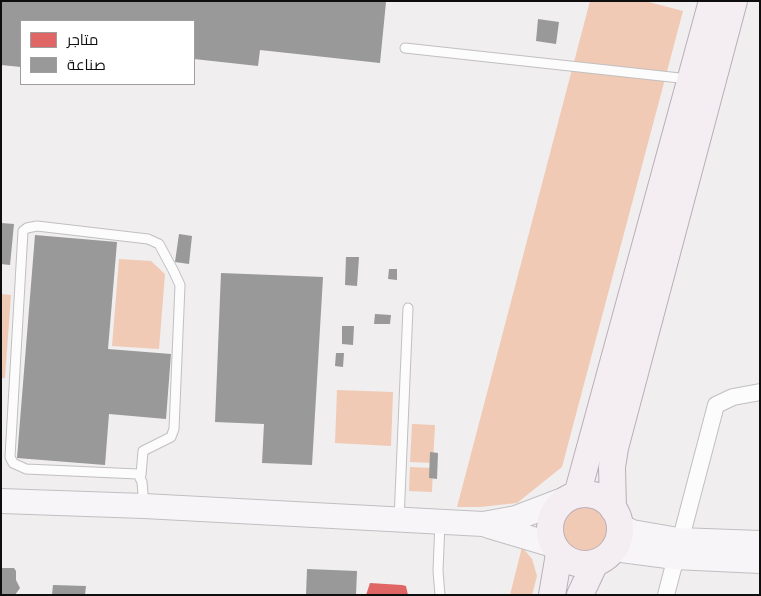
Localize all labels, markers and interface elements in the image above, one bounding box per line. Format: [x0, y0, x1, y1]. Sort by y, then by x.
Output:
legend [20, 20, 195, 85]
text: متاجر [67, 31, 98, 49]
text: صناعة [67, 56, 106, 74]

